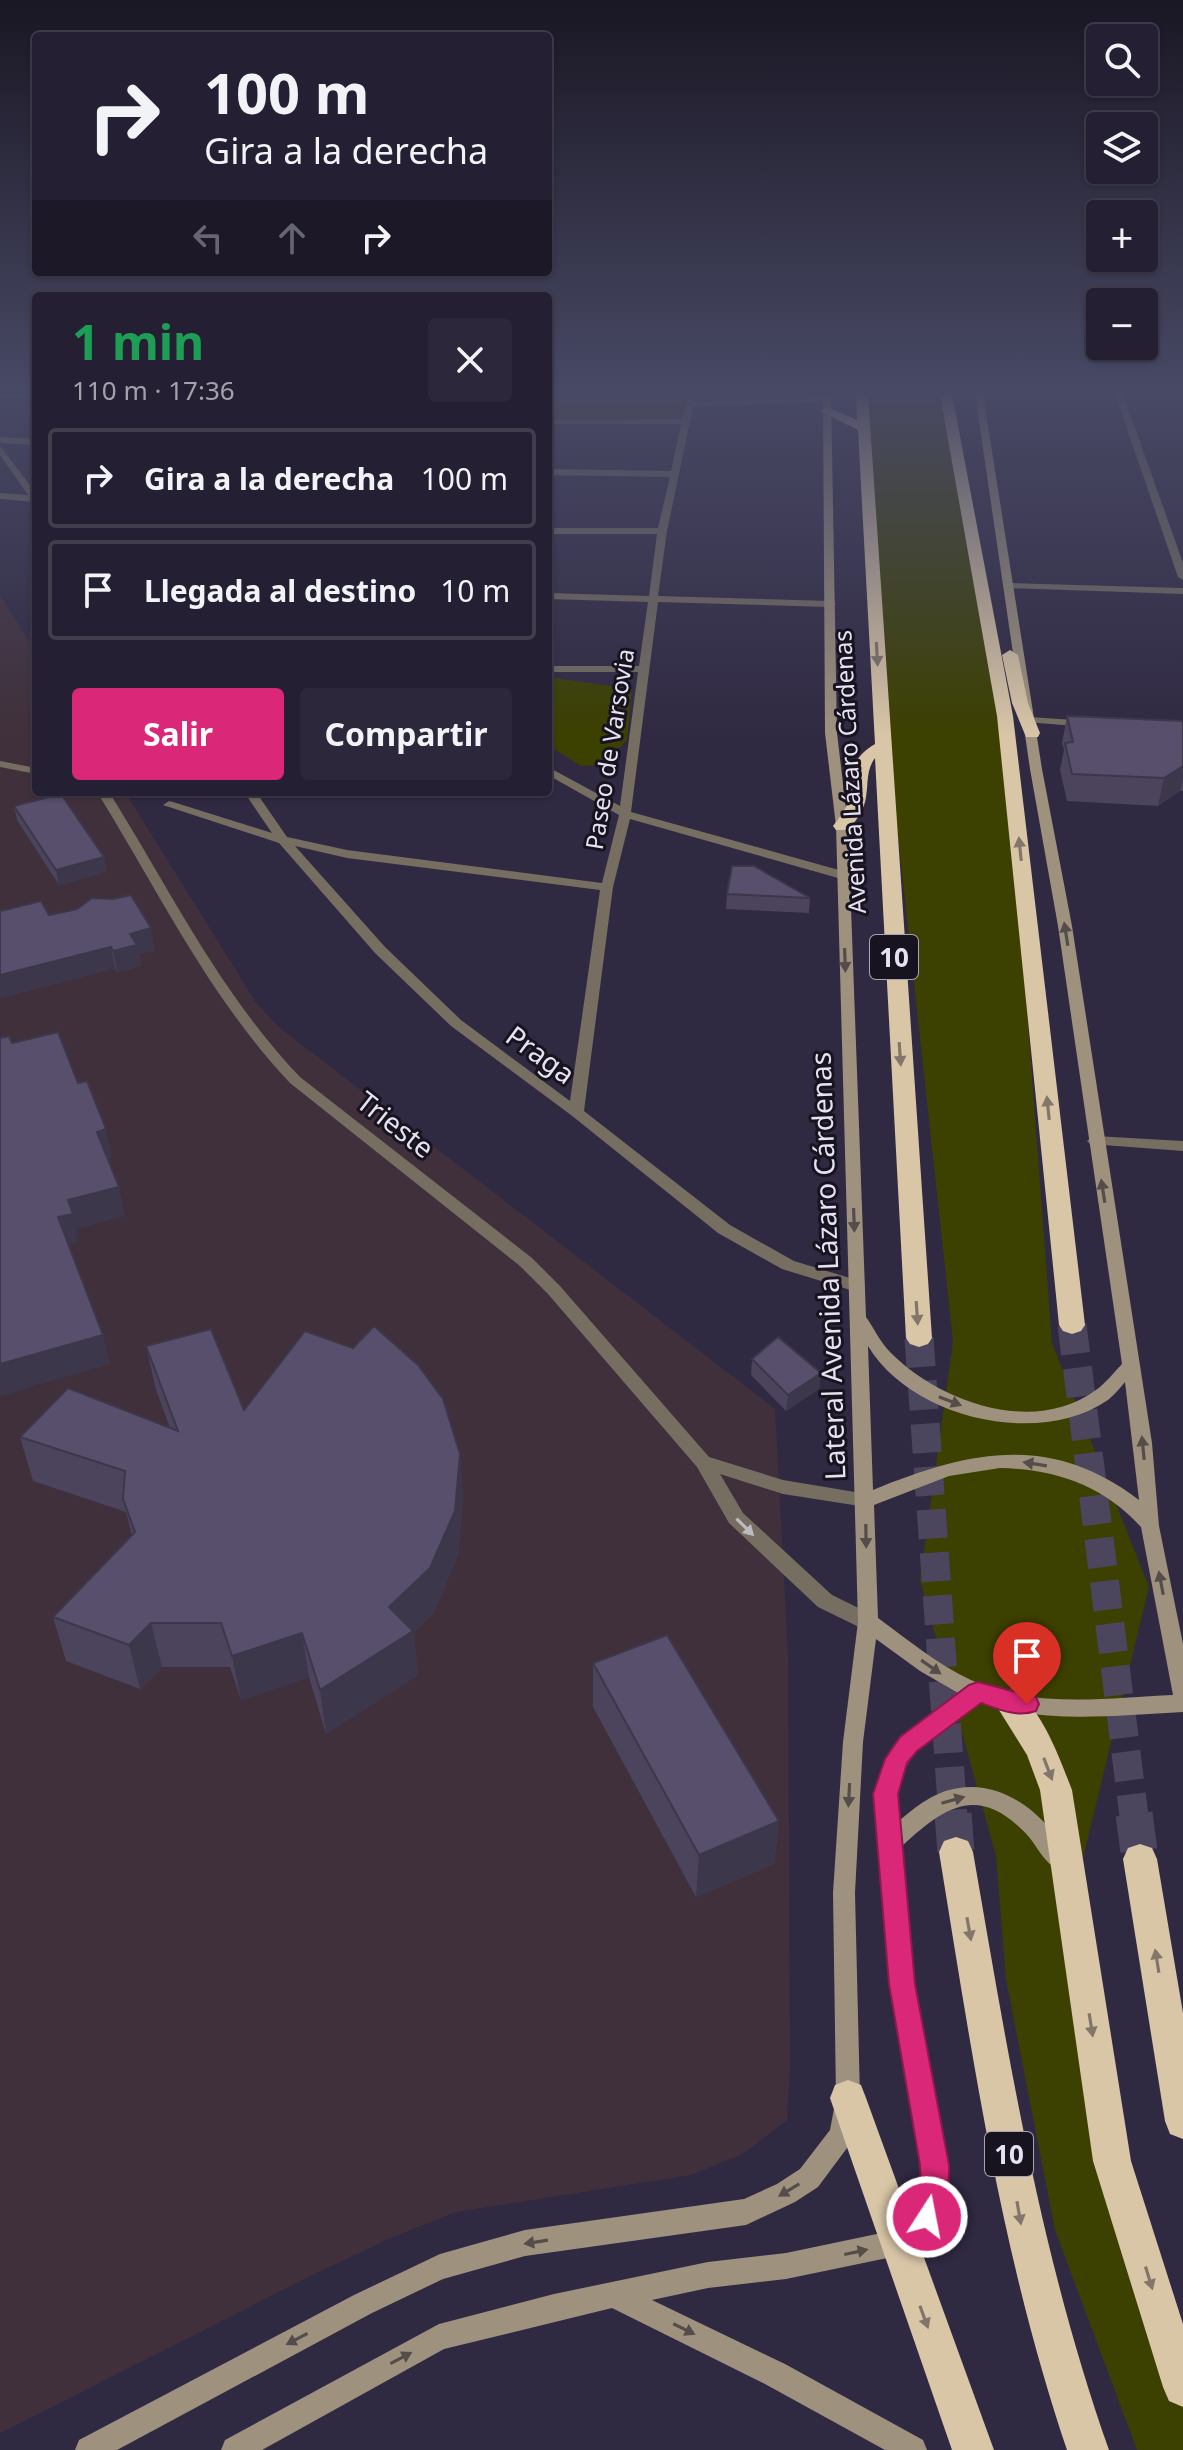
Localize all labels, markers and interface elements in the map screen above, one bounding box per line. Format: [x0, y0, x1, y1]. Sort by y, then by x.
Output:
map controls [1086, 24, 1158, 360]
button: search [1086, 24, 1158, 96]
text: 100 m [204, 54, 369, 130]
icon: right [72, 64, 176, 168]
button: layers [1086, 112, 1158, 184]
text: Gira a la derecha [204, 126, 488, 175]
button: + [1086, 200, 1158, 272]
icon: left [186, 216, 230, 260]
icon: ahead [270, 216, 314, 260]
icon: right [354, 216, 398, 260]
button: − [1086, 288, 1158, 360]
text: 1 min [72, 309, 204, 374]
button: close [428, 318, 512, 402]
text: 110 m · 17:36 [72, 372, 235, 408]
icon: right [76, 456, 120, 500]
text: Gira a la derecha [144, 458, 394, 499]
text: 100 m [421, 458, 508, 499]
icon: arrive [76, 568, 120, 612]
text: Llegada al destino [144, 570, 416, 611]
text: 10 m [440, 570, 510, 611]
street label: Avenida Lázaro Cárdenas [825, 629, 873, 915]
one-way arrow [870, 642, 883, 667]
street label: Paseo de Varsovia [577, 646, 641, 852]
button: Salir [72, 688, 284, 780]
button: Compartir [300, 688, 512, 780]
one-way arrow [1013, 837, 1026, 862]
one-way arrow [1059, 921, 1072, 946]
road number: 10 [870, 935, 918, 979]
one-way arrow [839, 948, 852, 973]
street label: Praga [499, 1016, 583, 1092]
one-way arrow [894, 1042, 907, 1067]
street label: Lateral Avenida Lázaro Cárdenas [801, 1051, 853, 1481]
street label: Trieste [350, 1082, 442, 1166]
one-way arrow [1042, 1095, 1055, 1120]
one-way arrow [1096, 1178, 1109, 1203]
one-way arrow [848, 1208, 861, 1233]
one-way arrow [911, 1301, 924, 1326]
one-way arrow [938, 1395, 962, 1408]
one-way arrow [1136, 1435, 1149, 1460]
one-way arrow [1022, 1457, 1047, 1470]
one-way arrow [736, 1517, 754, 1536]
one-way arrow [860, 1524, 873, 1549]
one-way arrow [1155, 1570, 1167, 1595]
pin [993, 1622, 1061, 1704]
icon: arrive [1005, 1634, 1049, 1678]
one-way arrow [921, 1659, 942, 1674]
one-way arrow [1042, 1757, 1055, 1781]
one-way arrow [843, 1783, 856, 1808]
one-way arrow [941, 1793, 965, 1806]
one-way arrow [964, 1917, 976, 1942]
one-way arrow [1150, 1948, 1162, 1973]
one-way arrow [1085, 2013, 1097, 2038]
road number: 10 [985, 2132, 1033, 2176]
position arrow [885, 2175, 969, 2259]
one-way arrow [778, 2183, 800, 2197]
one-way arrow [1013, 2201, 1026, 2226]
one-way arrow [523, 2236, 548, 2249]
one-way arrow [844, 2245, 869, 2258]
one-way arrow [1143, 2266, 1156, 2290]
one-way arrow [918, 2305, 930, 2329]
one-way arrow [672, 2322, 696, 2336]
one-way arrow [285, 2332, 308, 2346]
one-way arrow [390, 2351, 413, 2364]

